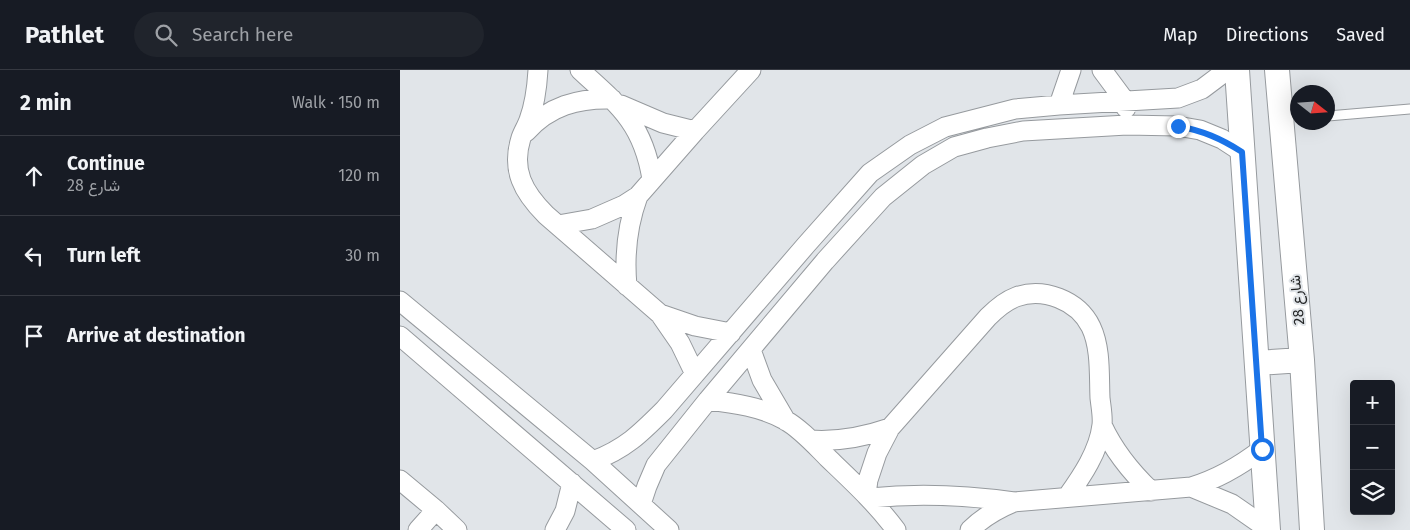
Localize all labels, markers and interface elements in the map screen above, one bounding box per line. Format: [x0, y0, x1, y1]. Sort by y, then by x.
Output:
search box [134, 12, 484, 57]
text: Pathlet [25, 21, 104, 49]
icon: search [152, 21, 180, 49]
text: Search here [192, 23, 293, 46]
text: Map [1163, 24, 1198, 46]
text: Directions [1226, 24, 1308, 46]
text: Saved [1336, 24, 1385, 46]
north arrow [1290, 85, 1335, 130]
text: 2 min [20, 90, 72, 116]
text: Walk · 150 m [292, 93, 380, 112]
route end [1167, 115, 1190, 138]
text: Continue [67, 152, 145, 175]
icon: ahead [20, 162, 48, 190]
text: 120 m [338, 166, 380, 185]
text: شارع 28 [67, 176, 120, 195]
icon: left [20, 242, 48, 270]
text: Turn left [67, 244, 141, 267]
text: 30 m [345, 246, 380, 265]
street label: شارع 28 [1286, 274, 1310, 326]
icon: arrive [20, 322, 48, 350]
text: Arrive at destination [67, 324, 246, 347]
map controls [1350, 380, 1395, 515]
button: + [1350, 380, 1395, 425]
button: − [1350, 425, 1395, 470]
route start [1251, 438, 1274, 461]
button: layers [1350, 470, 1395, 515]

